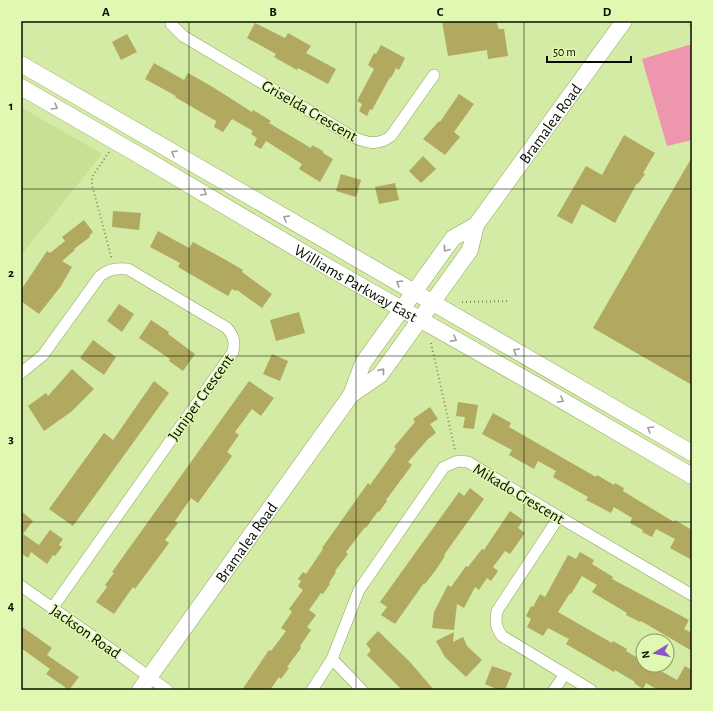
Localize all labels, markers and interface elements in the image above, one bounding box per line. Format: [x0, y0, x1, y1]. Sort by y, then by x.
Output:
text: A [102, 6, 110, 19]
text: B [269, 6, 277, 19]
text: C [437, 6, 444, 19]
text: D [603, 6, 612, 19]
scale bar [547, 38, 631, 64]
text: 50 m [553, 46, 576, 58]
street label: Griselda Crescent [259, 77, 360, 145]
street label: Bramalea Road [516, 81, 585, 167]
text: 1 [9, 100, 13, 113]
one-way arrow [51, 103, 58, 110]
one-way arrow [171, 150, 178, 157]
one-way arrow [199, 189, 207, 196]
one-way arrow [283, 215, 290, 222]
street label: Williams Parkway East [291, 242, 420, 325]
one-way arrow [444, 244, 451, 251]
text: 2 [8, 267, 14, 280]
one-way arrow [396, 280, 403, 287]
one-way arrow [450, 335, 457, 342]
one-way arrow [513, 349, 520, 356]
street label: Juniper Crescent [165, 351, 237, 444]
one-way arrow [378, 369, 385, 376]
one-way arrow [557, 395, 564, 402]
one-way arrow [647, 426, 655, 433]
text: 3 [8, 433, 14, 446]
street label: Mikado Crescent [470, 460, 567, 527]
street label: Bramalea Road [213, 500, 281, 585]
text: 4 [8, 600, 15, 613]
street label: Jackson Road [47, 602, 124, 662]
north arrow [635, 633, 675, 673]
text: N [640, 650, 652, 659]

